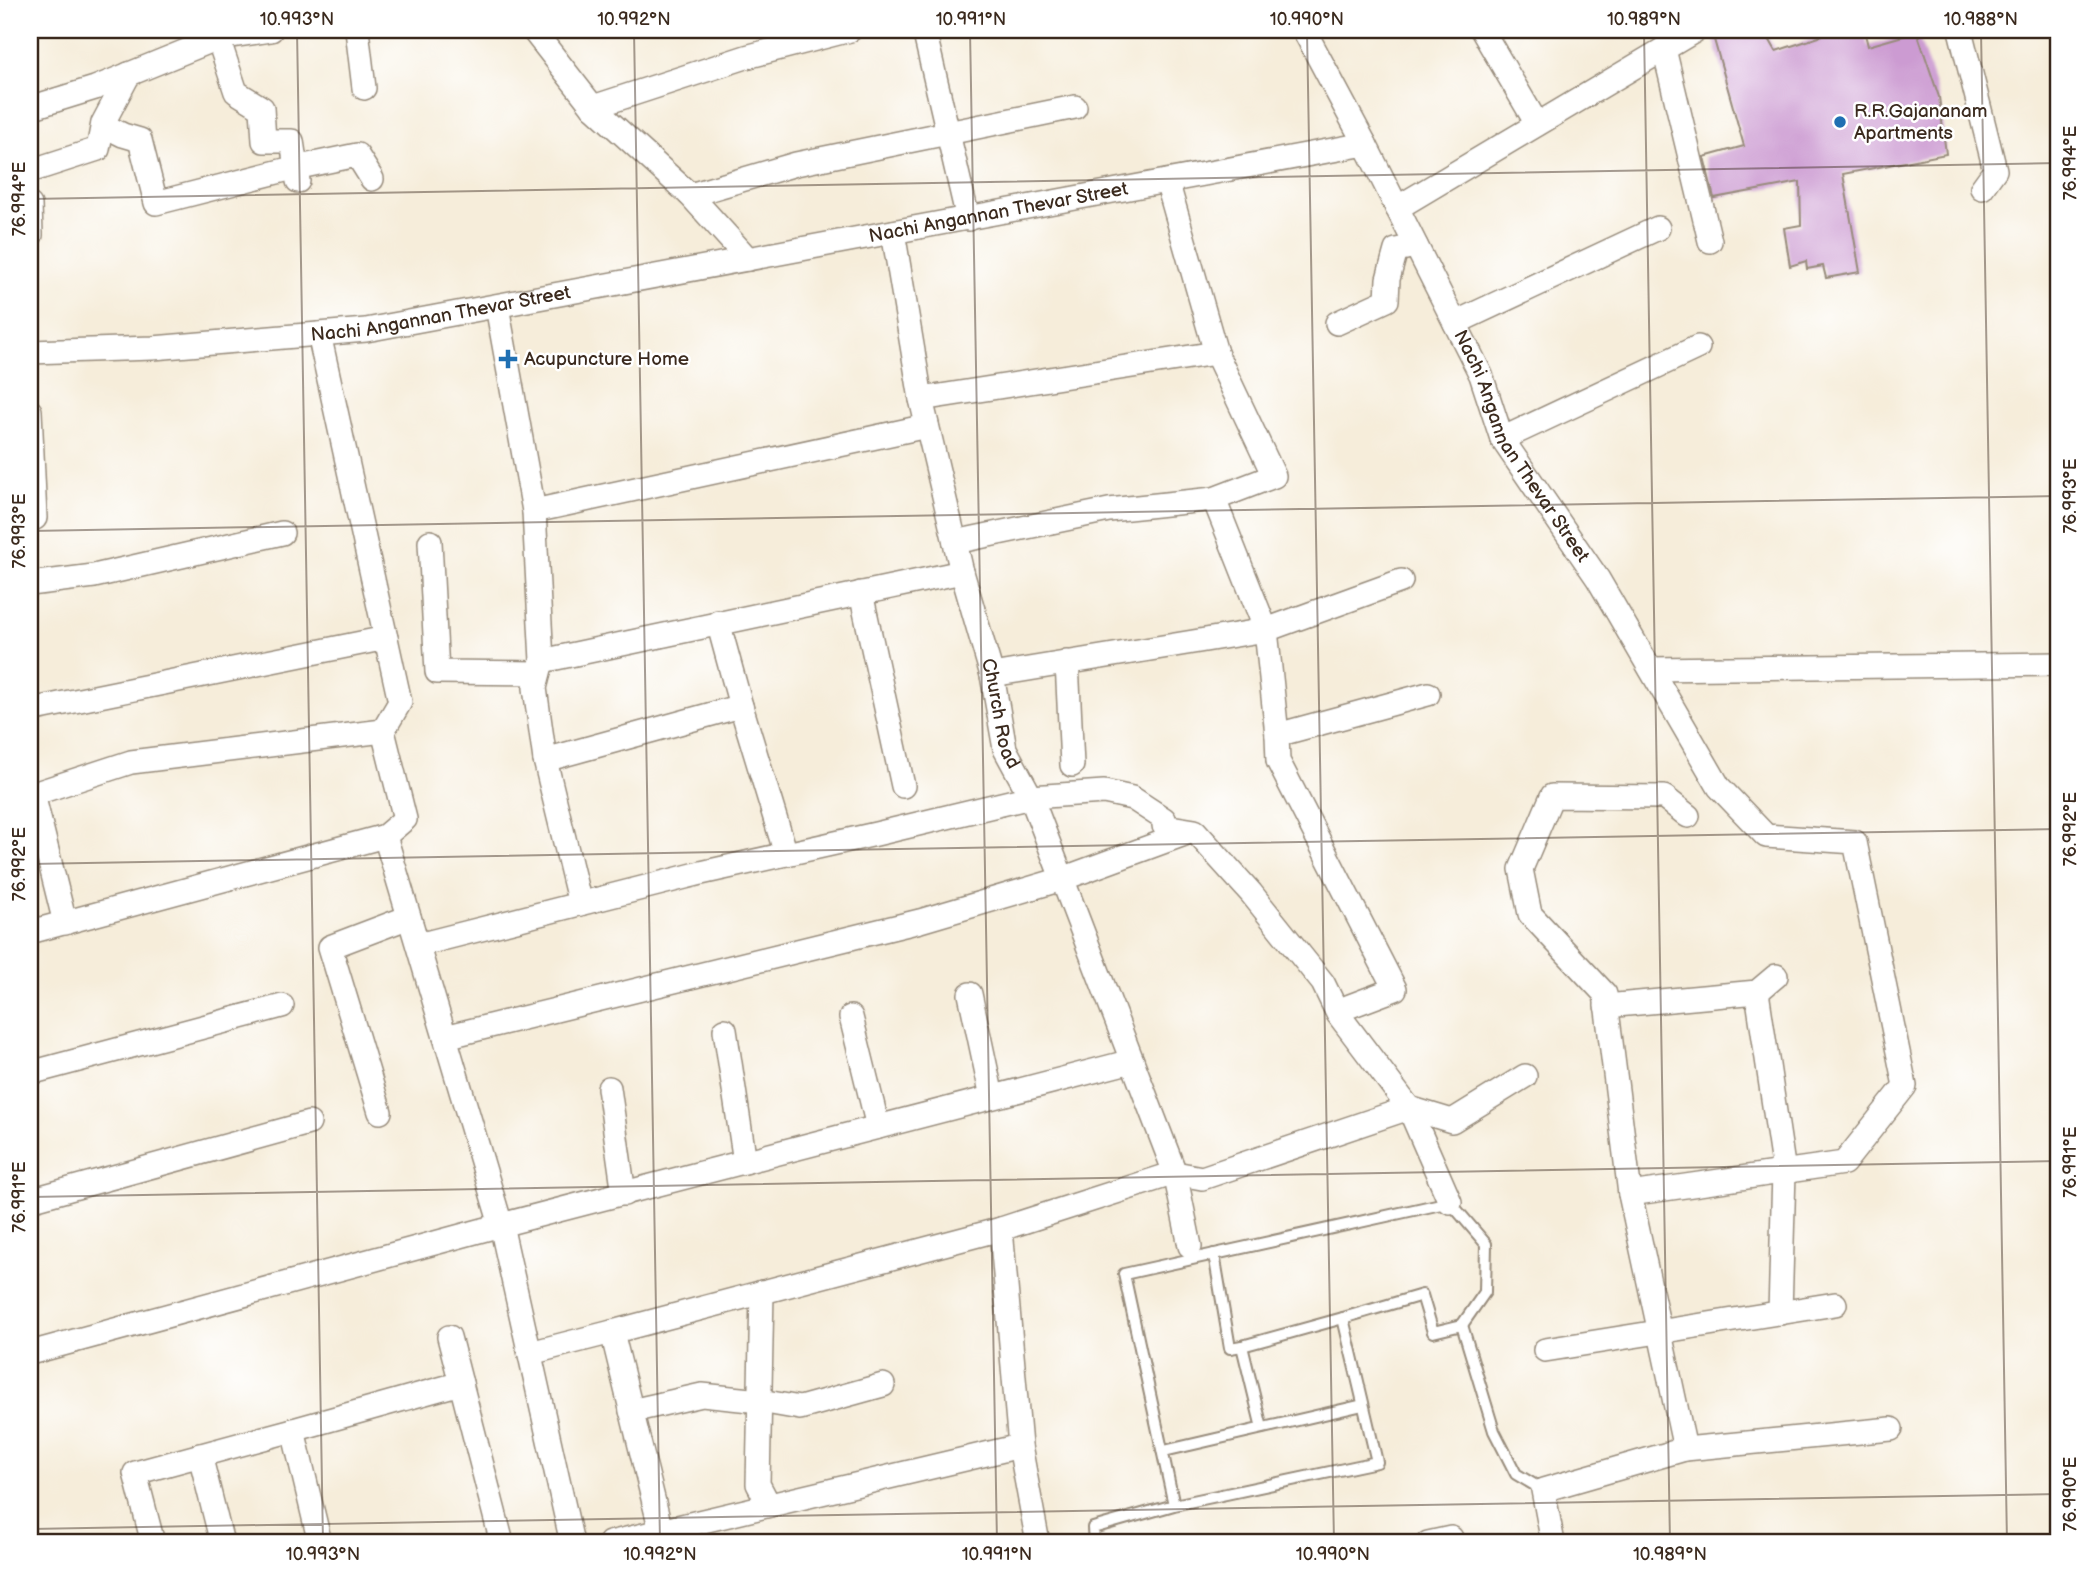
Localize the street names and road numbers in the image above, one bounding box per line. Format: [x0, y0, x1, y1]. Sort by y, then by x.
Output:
street label: Nachi Angannan Thevar Street [867, 177, 1130, 248]
street label: Nachi Angannan Thevar Street [310, 281, 572, 346]
street label: Nachi Angannan Thevar Street [1449, 326, 1595, 567]
street label: Church Road [976, 656, 1025, 773]

